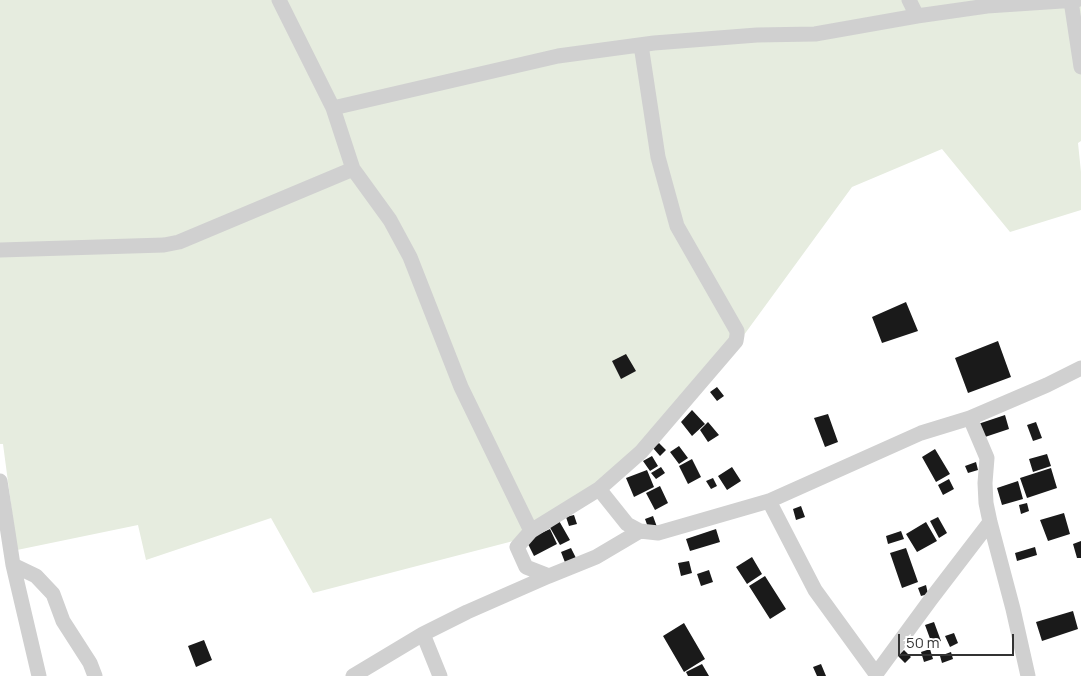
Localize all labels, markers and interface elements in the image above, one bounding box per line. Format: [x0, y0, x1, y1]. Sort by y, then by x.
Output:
scale bar [901, 624, 1017, 656]
text: 50 m [906, 632, 940, 653]

